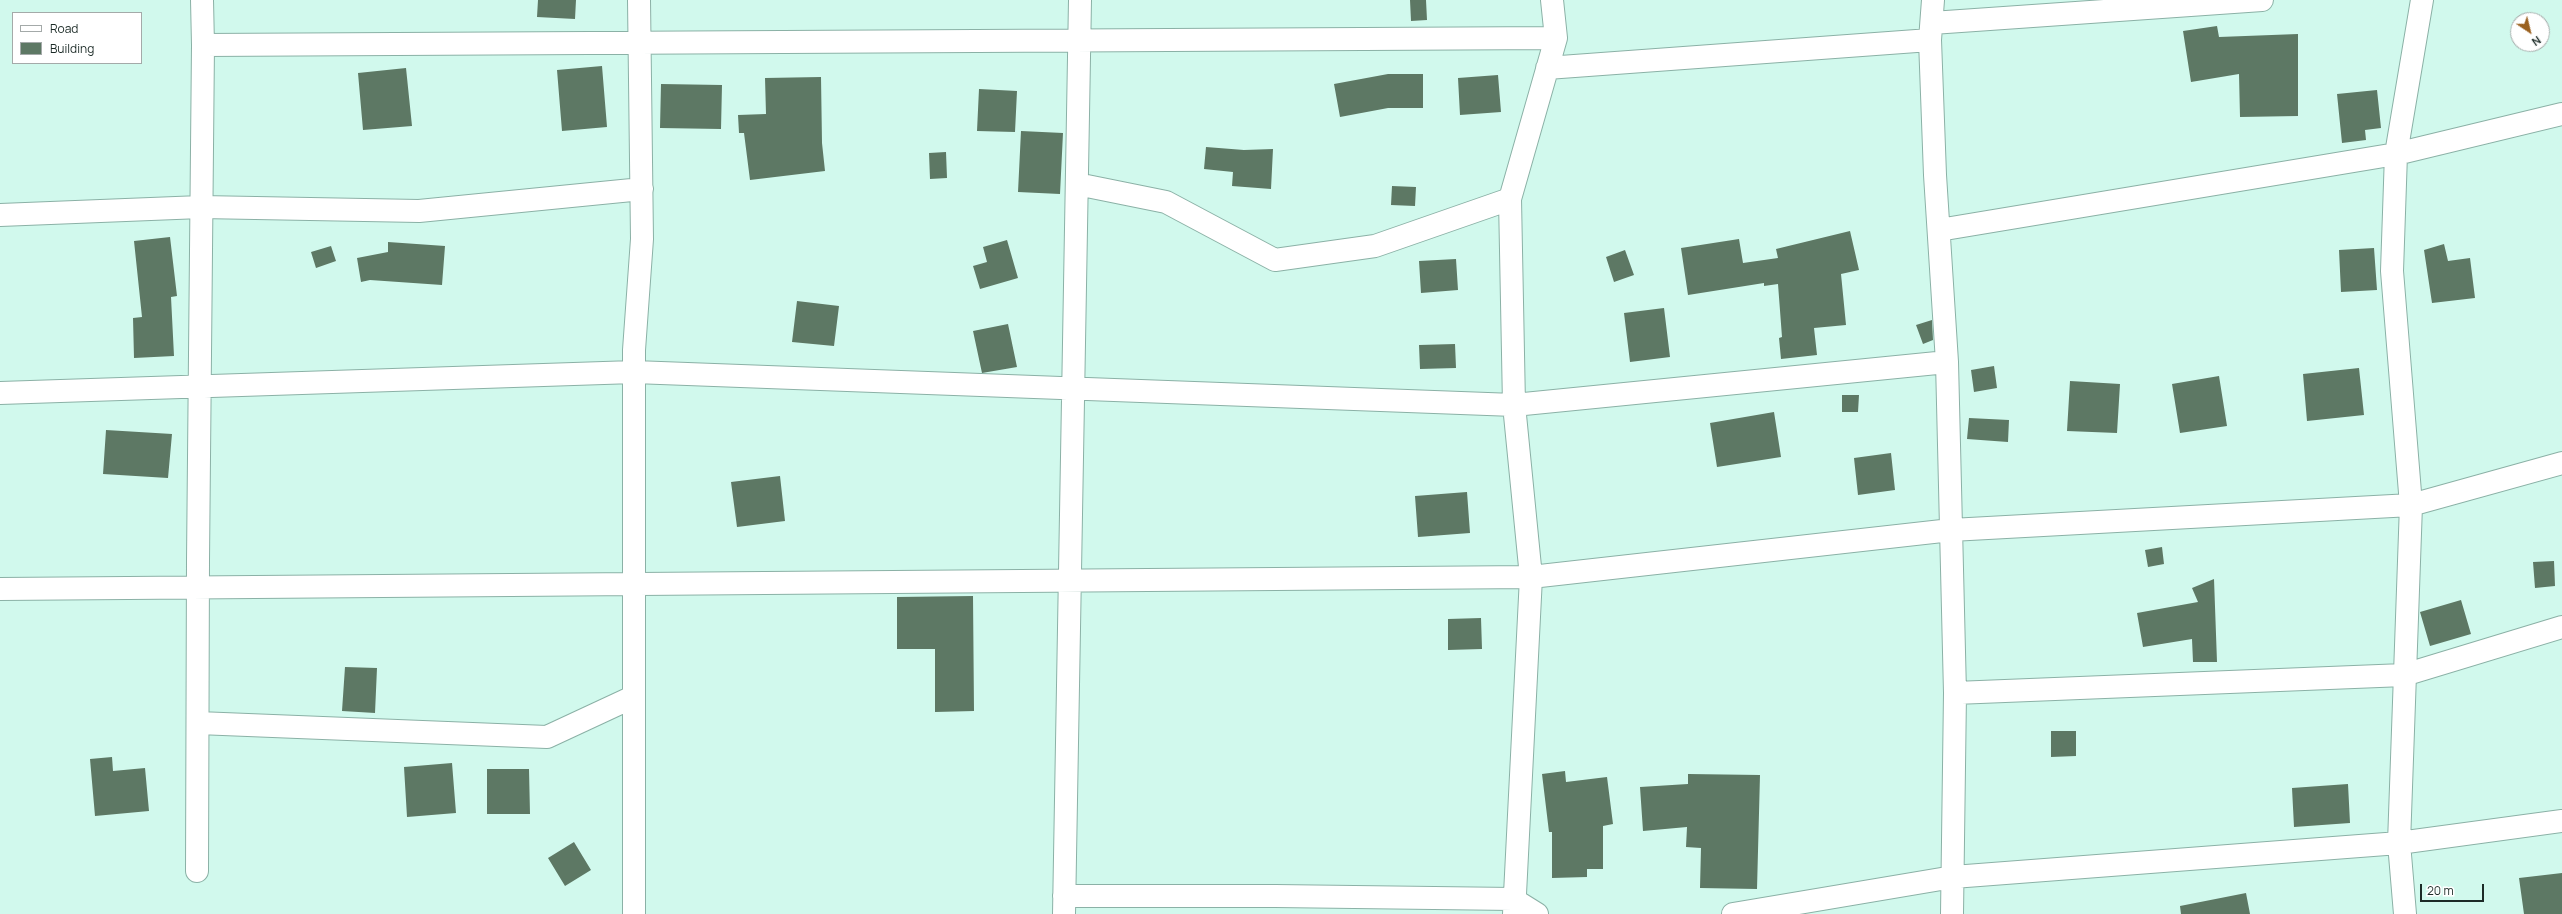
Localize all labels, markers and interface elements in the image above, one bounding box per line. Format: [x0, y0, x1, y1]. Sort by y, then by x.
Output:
legend [12, 12, 142, 64]
north arrow [2510, 12, 2550, 52]
text: Road [50, 20, 78, 37]
text: N [2529, 33, 2544, 50]
text: Building [50, 40, 94, 57]
scale bar [2422, 876, 2486, 902]
text: 20 m [2427, 882, 2454, 899]

